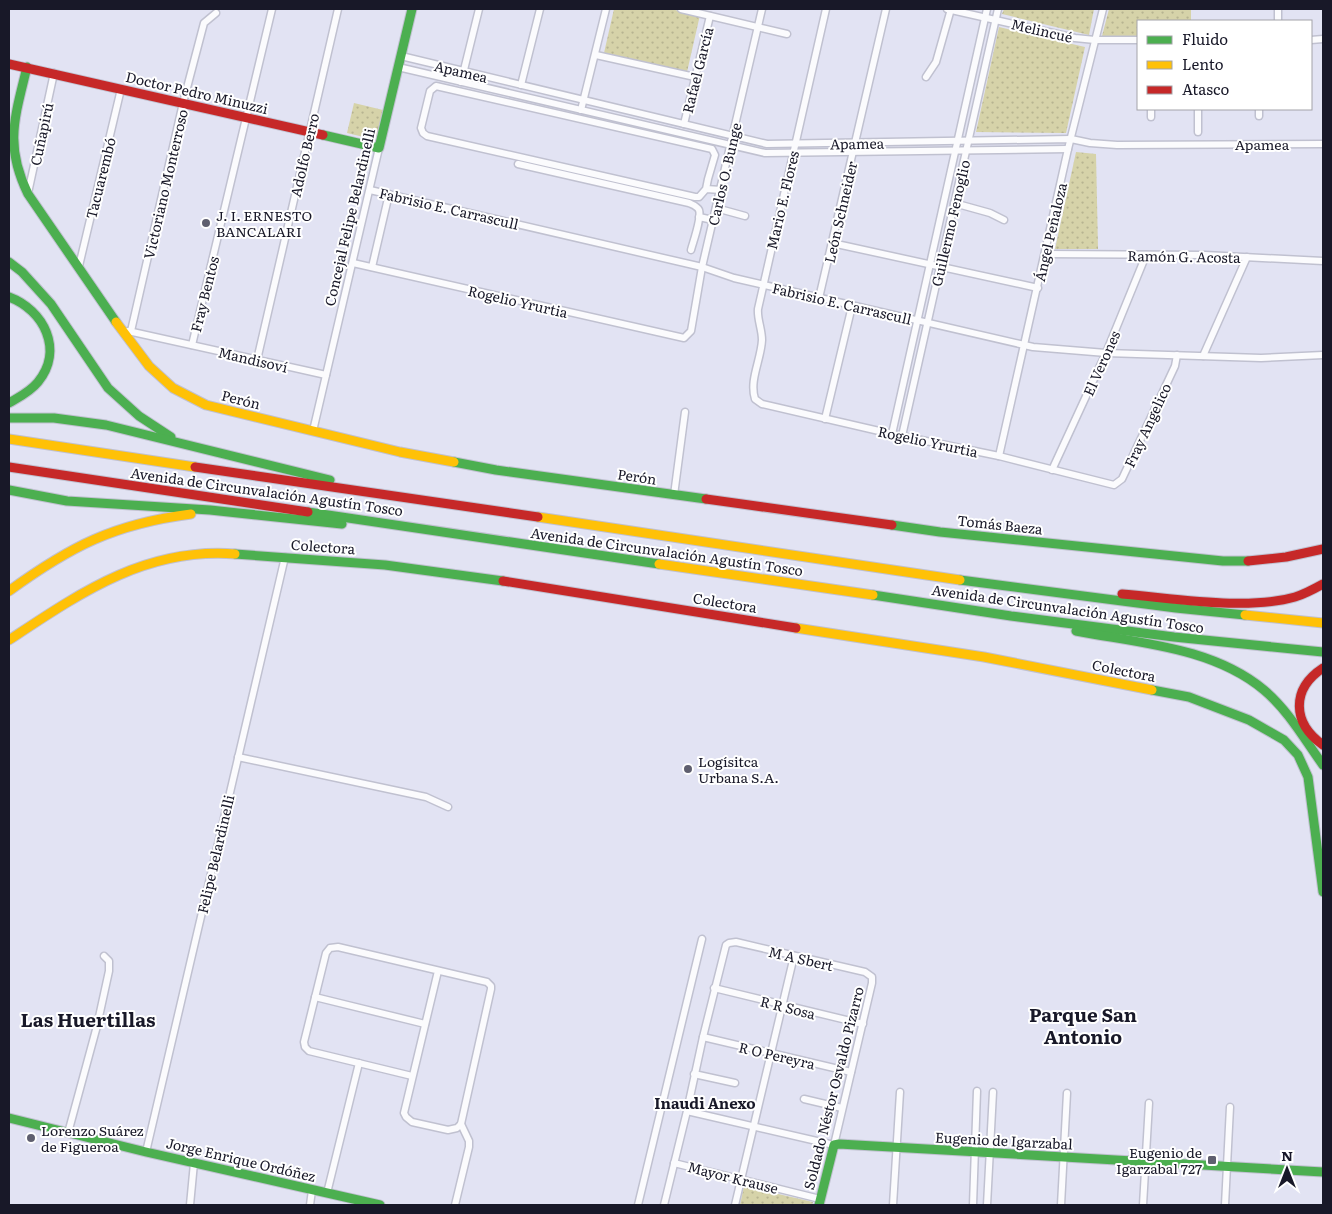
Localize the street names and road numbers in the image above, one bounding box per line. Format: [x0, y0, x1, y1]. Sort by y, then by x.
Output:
street label: Melincué [1009, 13, 1075, 47]
street label: Rafael García [677, 24, 718, 115]
street label: Apamea [432, 55, 490, 87]
street label: Doctor Pedro Minuzzi [124, 66, 270, 118]
street label: Cuñapirú [25, 101, 57, 167]
street label: Victoriano Monterroso [138, 107, 192, 261]
street label: Adolfo Berro [285, 111, 323, 199]
street label: Carlos O. Bunge [702, 121, 746, 227]
street label: Concejal Felipe Belardinelli [319, 126, 379, 308]
street label: Apamea [830, 133, 885, 153]
street label: Apamea [1235, 134, 1290, 154]
street label: Tacuarembó [80, 135, 120, 221]
street label: Mario E. Flores [761, 149, 803, 251]
street label: Guillermo Fenoglio [926, 158, 974, 288]
street label: León Schneider [819, 159, 862, 265]
street label: Ángel Peñaloza [1029, 180, 1071, 283]
street label: Fabrisio E. Carrascull [377, 182, 521, 234]
street label: Ramón G. Acosta [1127, 245, 1241, 267]
street label: Fray Bentos [185, 254, 223, 334]
street label: Fabrisio E. Carrascull [770, 277, 914, 329]
street label: Rogelio Yrurtia [466, 280, 570, 322]
street label: El Verones [1078, 327, 1124, 399]
street label: Mandisoví [216, 341, 290, 377]
street label: Fray Angelico [1119, 380, 1175, 470]
street label: Perón [219, 385, 263, 413]
street label: Rogelio Yrurtia [876, 421, 980, 461]
street label: Avenida de Circunvalación Agustín Tosco [130, 462, 404, 520]
street label: Perón [616, 463, 658, 489]
street label: Tomás Baeza [956, 510, 1044, 538]
street label: Avenida de Circunvalación Agustín Tosco [530, 522, 804, 580]
street label: Colectora [290, 534, 356, 558]
street label: Avenida de Circunvalación Agustín Tosco [931, 579, 1205, 637]
street label: Colectora [692, 587, 759, 617]
street label: Colectora [1090, 654, 1158, 686]
street label: Felipe Belardinelli [192, 792, 238, 915]
street label: M A Sbert [767, 941, 836, 975]
street label: Soldado Néstor Osvaldo Pizarro [798, 984, 868, 1192]
street label: R R Sosa [758, 991, 818, 1024]
street label: R O Pereyra [737, 1037, 818, 1074]
street label: Eugenio de Igarzabal [935, 1126, 1074, 1154]
street label: Jorge Enrique Ordóñez [164, 1132, 318, 1186]
street label: Mayor Krause [686, 1156, 780, 1198]

